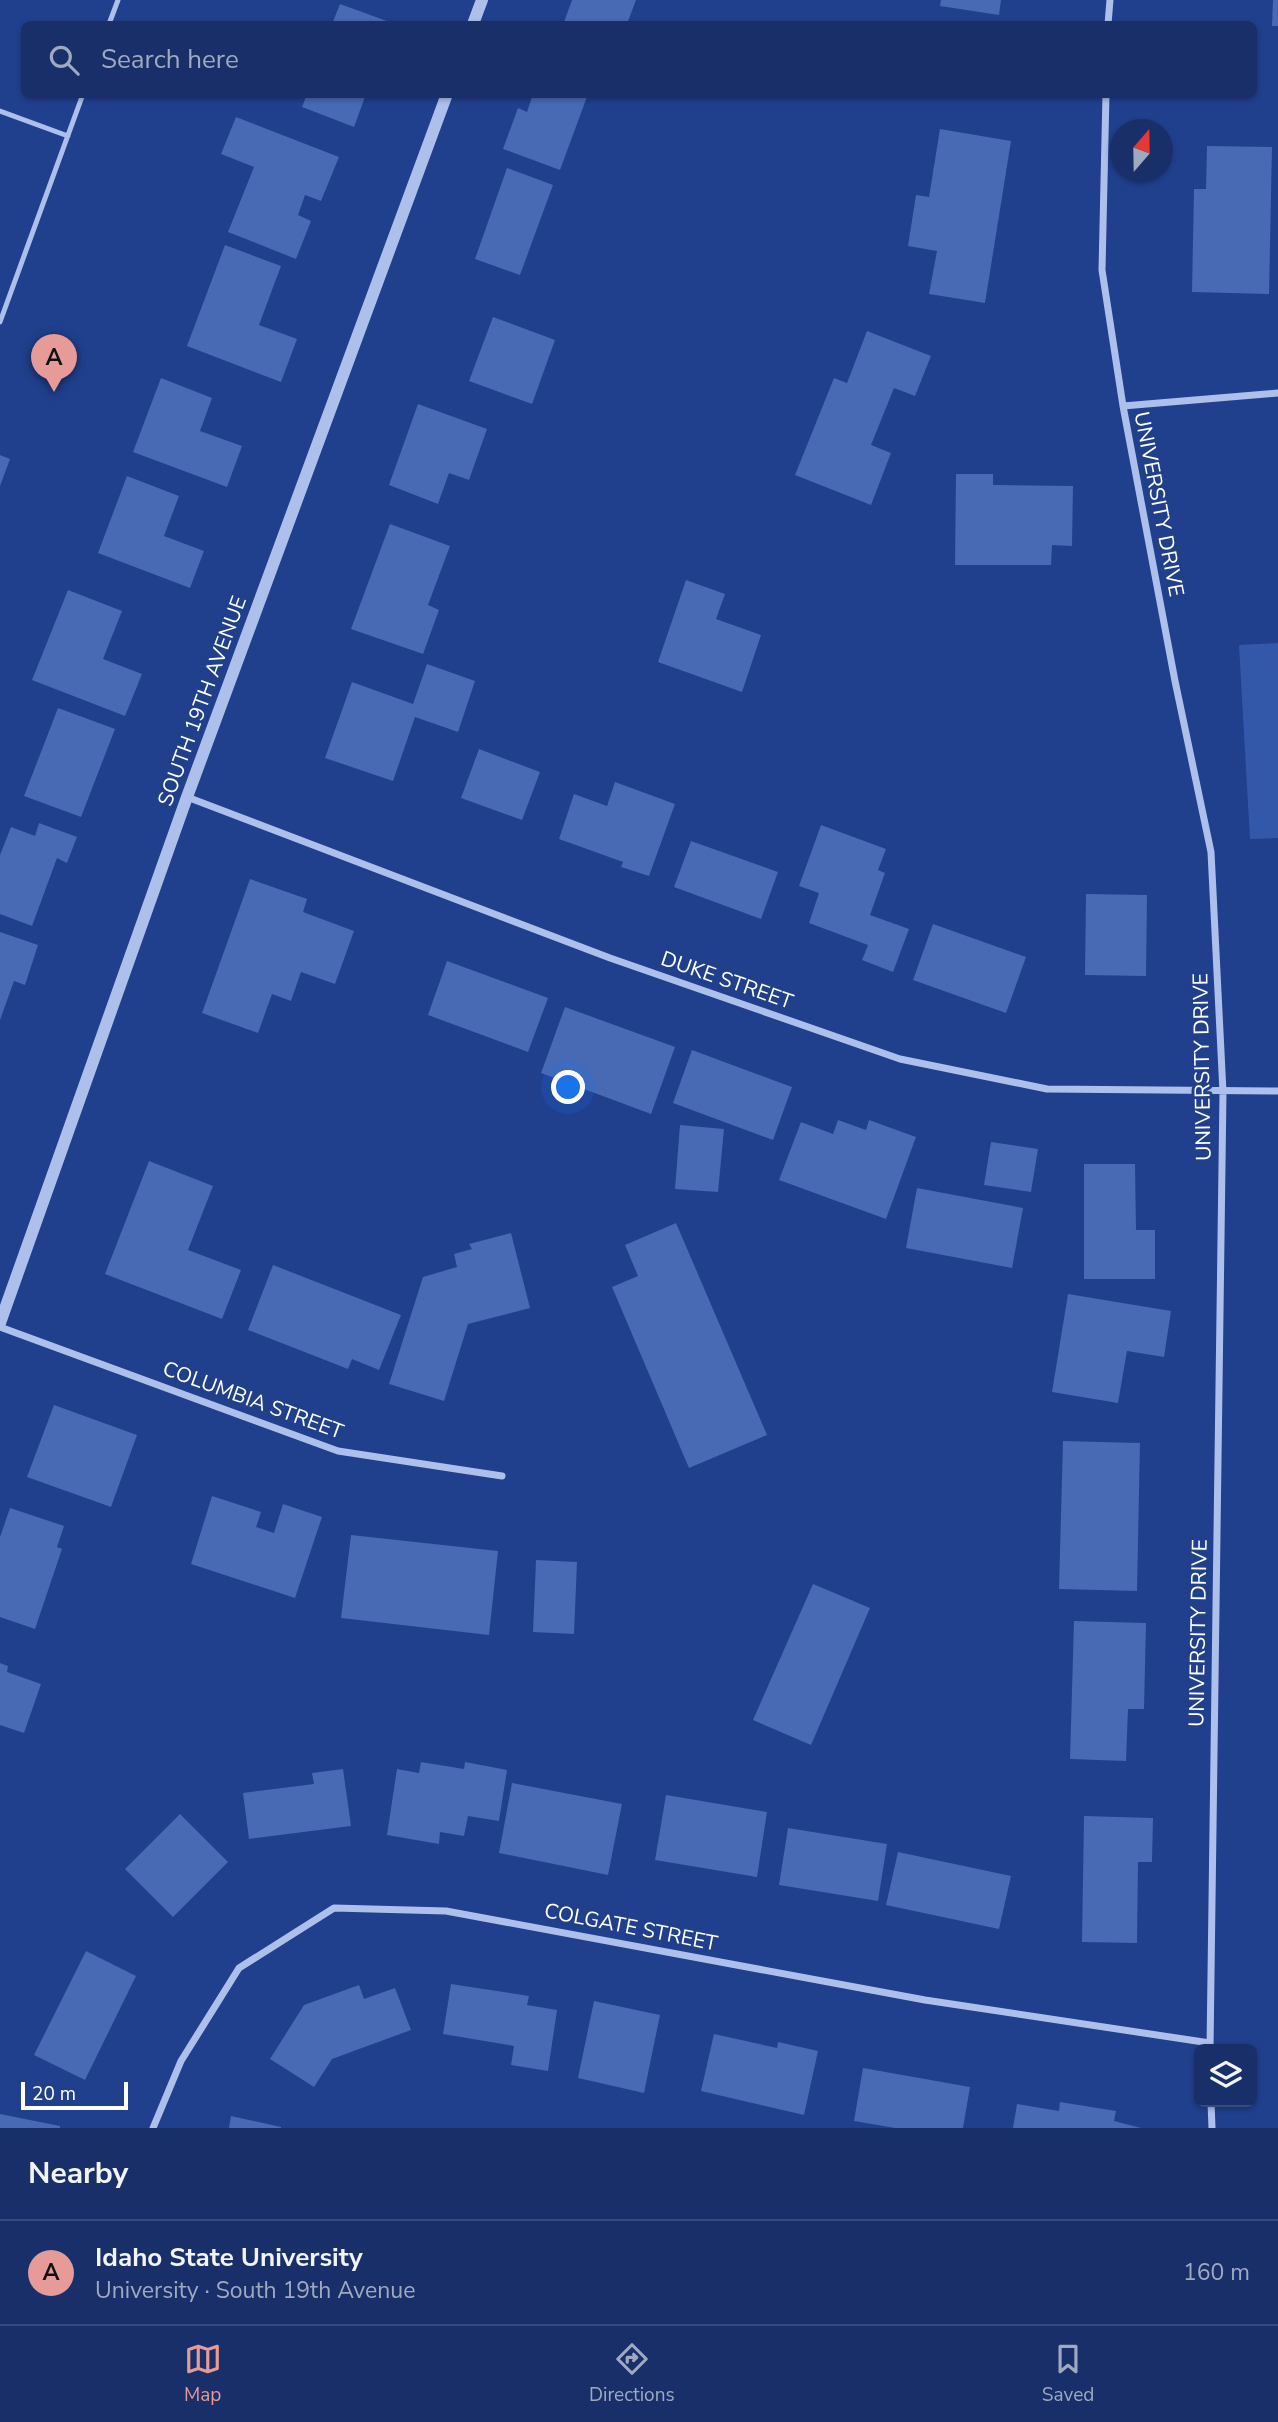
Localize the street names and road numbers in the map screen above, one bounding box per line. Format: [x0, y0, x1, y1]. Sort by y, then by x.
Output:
street label: UNIVERSITY DRIVE [1127, 409, 1191, 599]
street label: SOUTH 19TH AVENUE [151, 592, 253, 810]
street label: DUKE STREET [657, 944, 797, 1016]
street label: UNIVERSITY DRIVE [1186, 973, 1218, 1161]
street label: COLUMBIA STREET [159, 1354, 348, 1446]
street label: UNIVERSITY DRIVE [1182, 1539, 1214, 1727]
street label: COLGATE STREET [542, 1896, 720, 1958]

